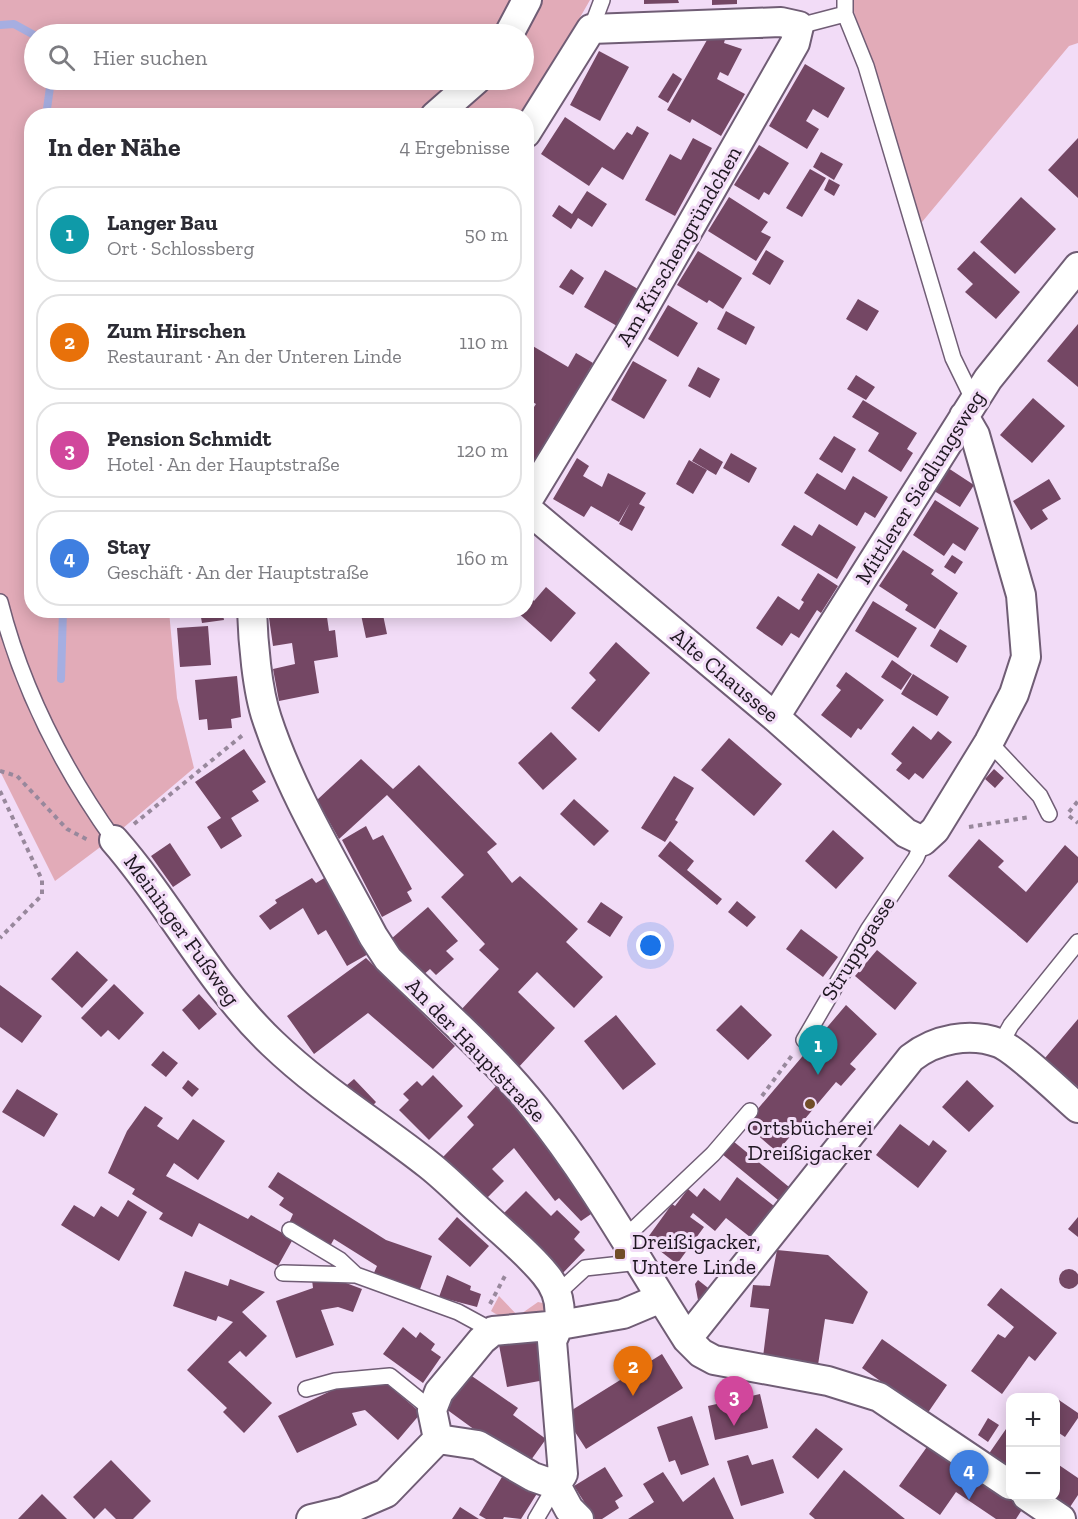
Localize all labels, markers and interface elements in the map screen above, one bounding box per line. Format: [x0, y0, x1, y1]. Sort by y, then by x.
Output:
search box [24, 24, 534, 90]
icon: search [45, 41, 78, 74]
text: Hier suchen [93, 44, 207, 71]
text: In der Nähe [48, 131, 180, 163]
text: 4 Ergebnisse [400, 135, 510, 159]
street label: Am Kirschengründchen [611, 141, 748, 351]
text: Langer Bau [107, 209, 218, 236]
text: 1 [65, 222, 74, 246]
text: 50 m [464, 222, 508, 246]
text: Ort · Schlossberg [107, 236, 255, 260]
text: Zum Hirschen [107, 317, 246, 344]
text: 2 [64, 330, 75, 354]
text: 110 m [459, 330, 508, 354]
text: Restaurant · An der Unteren Linde [107, 344, 402, 368]
street label: Mittlerer Siedlungsweg [849, 385, 991, 589]
text: Pension Schmidt [107, 425, 271, 452]
text: 3 [64, 438, 75, 462]
text: 120 m [457, 438, 508, 462]
text: Hotel · An der Hauptstraße [107, 452, 340, 476]
text: Stay [107, 533, 150, 560]
text: 4 [64, 546, 75, 570]
text: 160 m [456, 546, 508, 570]
text: Geschäft · An der Hauptstraße [107, 560, 369, 584]
street label: Alte Chaussee [665, 622, 785, 728]
street label: Meininger Fußweg [118, 849, 246, 1011]
street label: Struppgasse [815, 891, 901, 1005]
your location [636, 931, 665, 960]
street label: An der Hauptstraße [400, 972, 552, 1128]
pin: 1 [798, 1026, 838, 1075]
marker: Ortsbücherei Dreißigacker [803, 1097, 817, 1111]
place label: Ortsbücherei Dreißigacker [747, 1114, 873, 1166]
place label: Dreißigacker, Untere Linde [632, 1228, 761, 1280]
marker: Dreißigacker, Untere Linde [613, 1247, 627, 1261]
pin: 2 [614, 1346, 652, 1396]
pin: 3 [714, 1376, 754, 1426]
map controls [1006, 1393, 1060, 1501]
button: + [1006, 1393, 1060, 1447]
button: − [1006, 1447, 1060, 1501]
pin: 4 [950, 1450, 988, 1500]

